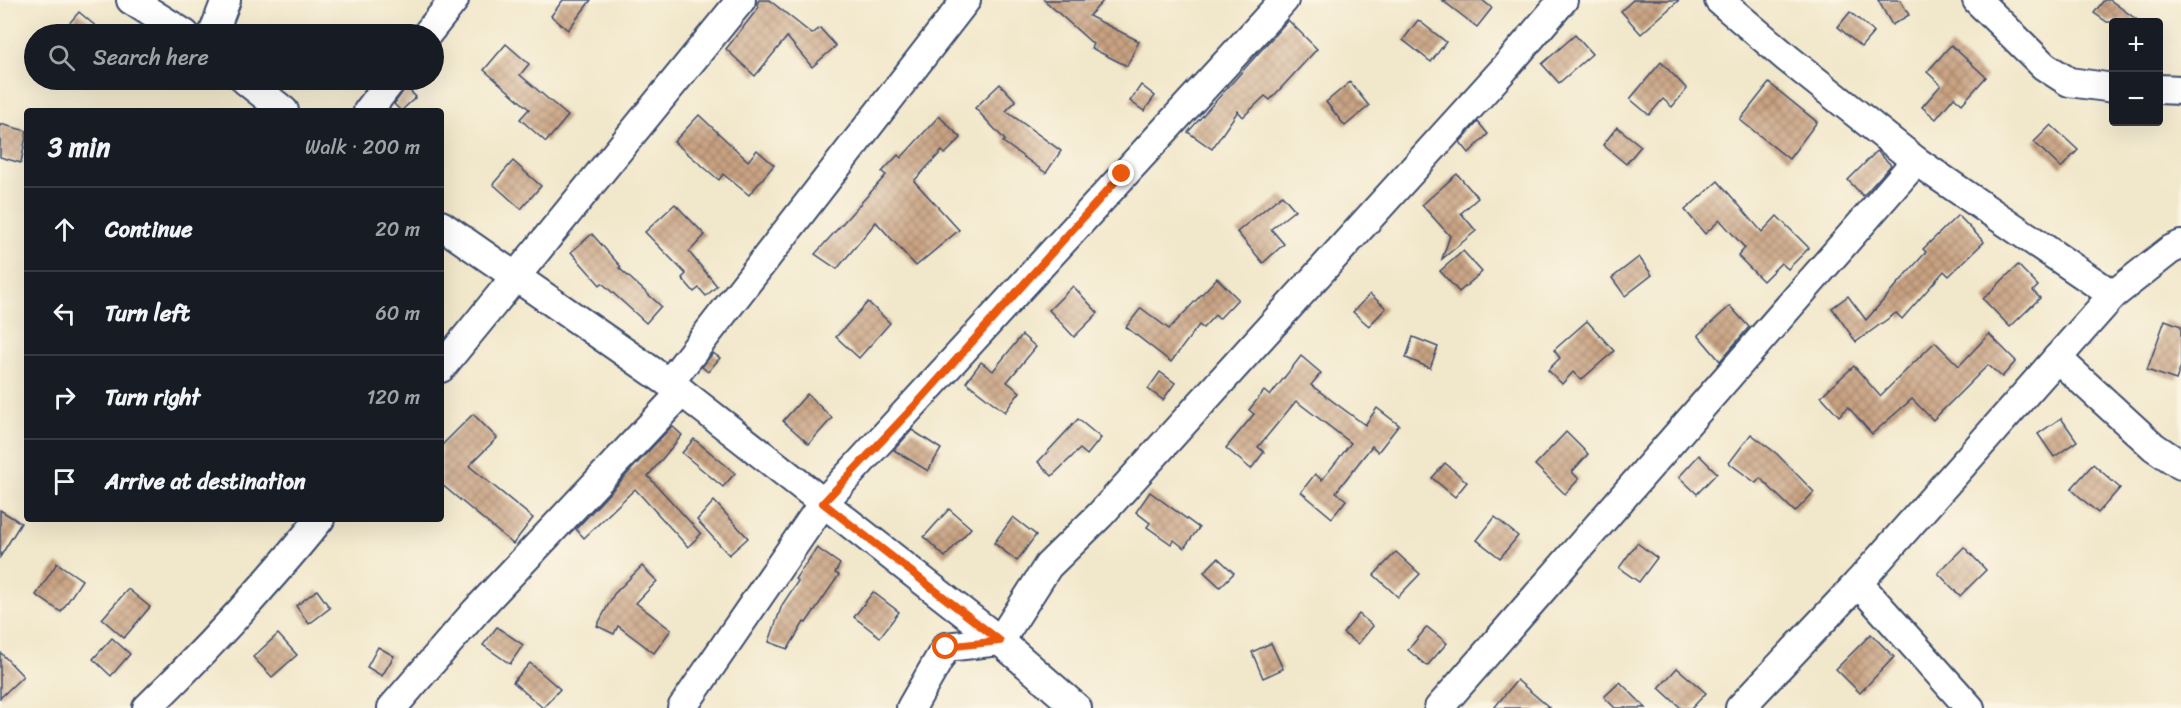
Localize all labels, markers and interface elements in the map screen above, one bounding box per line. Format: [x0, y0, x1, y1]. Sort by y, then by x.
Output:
map controls [2109, 18, 2163, 126]
button: + [2109, 18, 2163, 72]
search box [24, 24, 444, 90]
text: Search here [93, 38, 209, 77]
icon: search [45, 41, 78, 74]
button: − [2109, 72, 2163, 126]
text: 3 min [48, 124, 110, 170]
text: Walk · 200 m [305, 130, 420, 165]
route end [1108, 160, 1134, 186]
text: Continue [105, 210, 193, 249]
text: 20 m [375, 212, 420, 247]
icon: ahead [48, 213, 81, 246]
text: Turn left [105, 294, 190, 333]
text: 60 m [375, 296, 420, 331]
icon: left [48, 297, 81, 330]
text: Turn right [105, 378, 200, 417]
text: 120 m [367, 380, 420, 415]
icon: right [48, 381, 81, 414]
text: Arrive at destination [105, 462, 306, 501]
icon: arrive [48, 465, 81, 498]
route start [932, 633, 958, 659]

